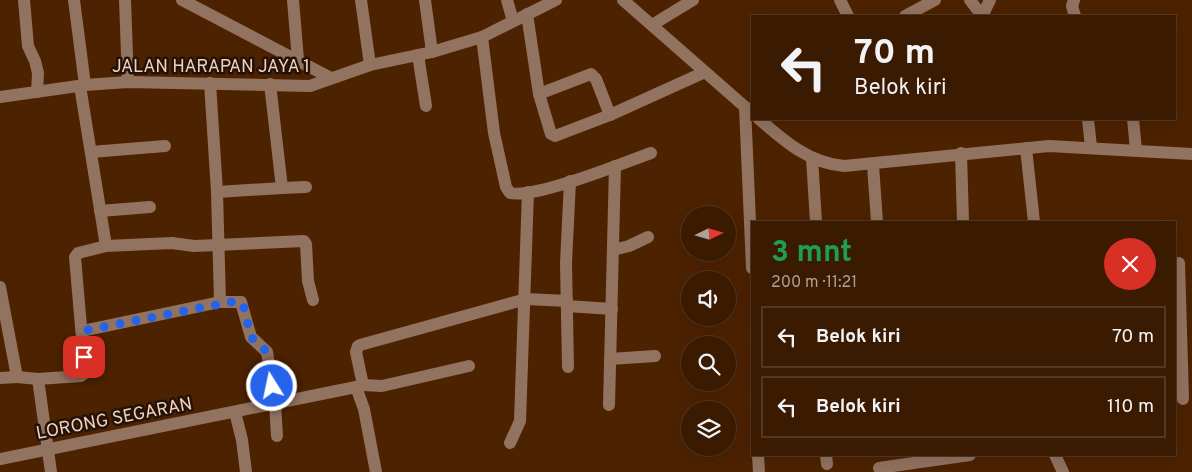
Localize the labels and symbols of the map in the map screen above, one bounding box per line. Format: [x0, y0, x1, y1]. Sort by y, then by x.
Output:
street label: JALAN HARAPAN JAYA 1 [112, 56, 310, 79]
north arrow [681, 206, 736, 261]
pin [63, 336, 105, 378]
position arrow [245, 359, 297, 411]
street label: LORONG SEGARAN [34, 393, 194, 446]

